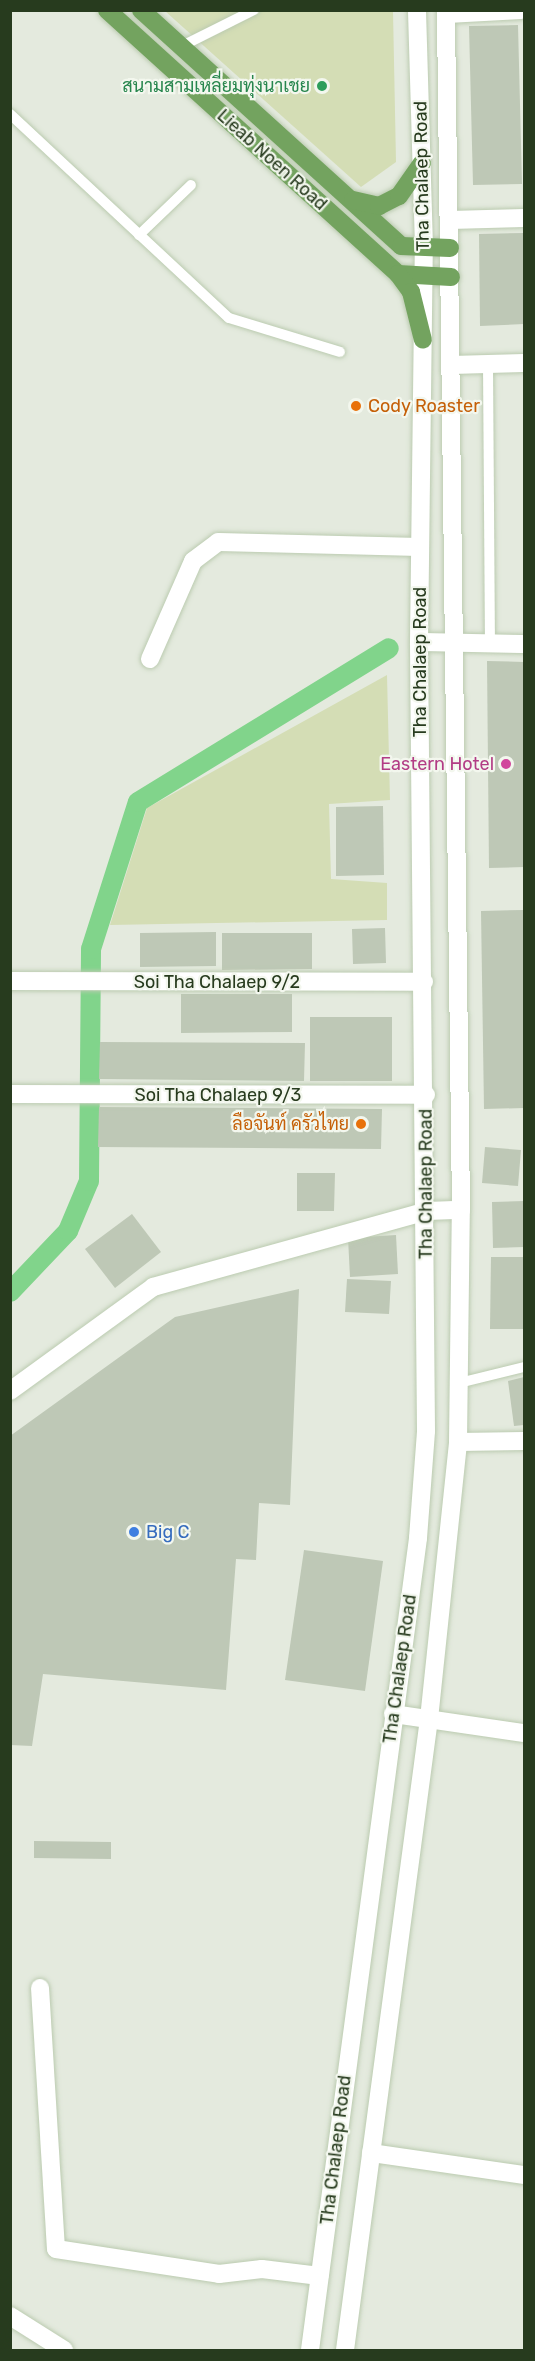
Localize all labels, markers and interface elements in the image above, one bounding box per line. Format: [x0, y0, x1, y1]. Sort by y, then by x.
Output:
place label: สนามสามเหลี่ยมทุ่งนาเชย [122, 75, 310, 97]
marker: สนามสามเหลี่ยมทุ่งนาเชย [315, 79, 329, 93]
street label: Tha Chalaep Road [410, 101, 434, 251]
street label: Lieab Noen Road [213, 105, 331, 215]
place label: Cody Roaster [368, 395, 480, 417]
marker: Cody Roaster [349, 399, 363, 413]
street label: Tha Chalaep Road [409, 587, 431, 737]
place label: Eastern Hotel [380, 753, 494, 775]
marker: Eastern Hotel [499, 757, 513, 771]
street label: Soi Tha Chalaep 9/2 [134, 971, 300, 993]
street label: Soi Tha Chalaep 9/3 [134, 1084, 302, 1106]
street label: Tha Chalaep Road [415, 1109, 437, 1259]
place label: ลือจันท์ ครัวไทย [232, 1113, 349, 1135]
marker: ลือจันท์ ครัวไทย [354, 1117, 368, 1131]
place label: Big C [146, 1521, 190, 1543]
marker: Big C [127, 1525, 141, 1539]
street label: Tha Chalaep Road [379, 1593, 421, 1745]
street label: Tha Chalaep Road [316, 2074, 356, 2226]

